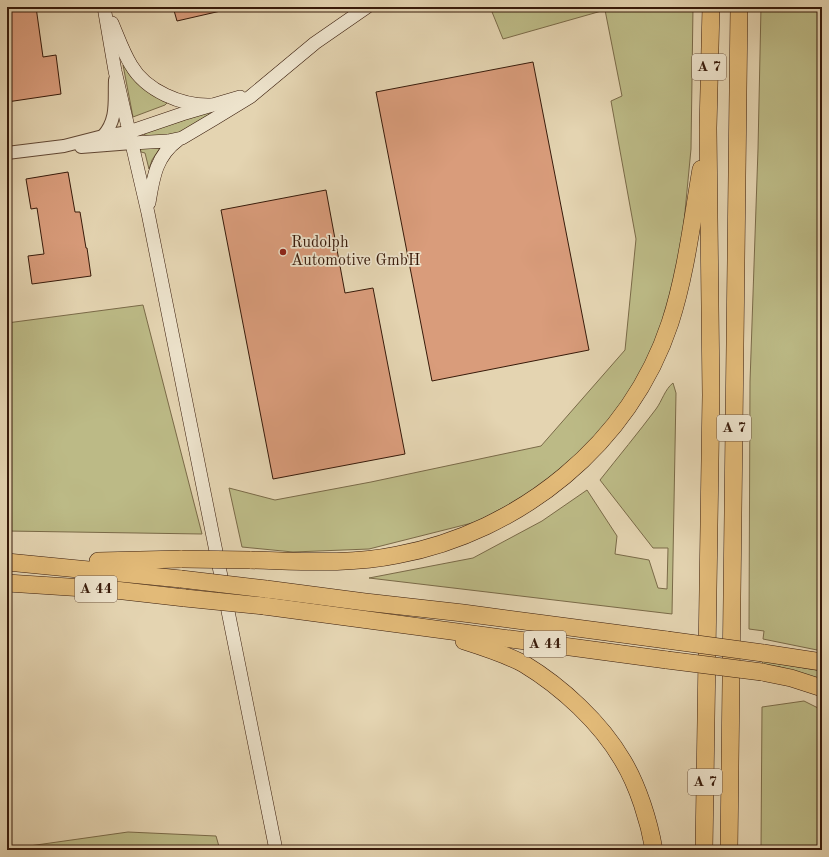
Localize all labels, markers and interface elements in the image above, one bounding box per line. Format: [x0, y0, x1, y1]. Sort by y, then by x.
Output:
road number: A 7 [692, 54, 726, 80]
place label: Rudolph Automotive GmbH [291, 235, 420, 269]
marker: Rudolph Automotive GmbH [278, 247, 288, 257]
road number: A 7 [717, 415, 751, 441]
road number: A 44 [75, 576, 117, 602]
road number: A 44 [524, 631, 566, 657]
road number: A 7 [688, 769, 722, 795]

